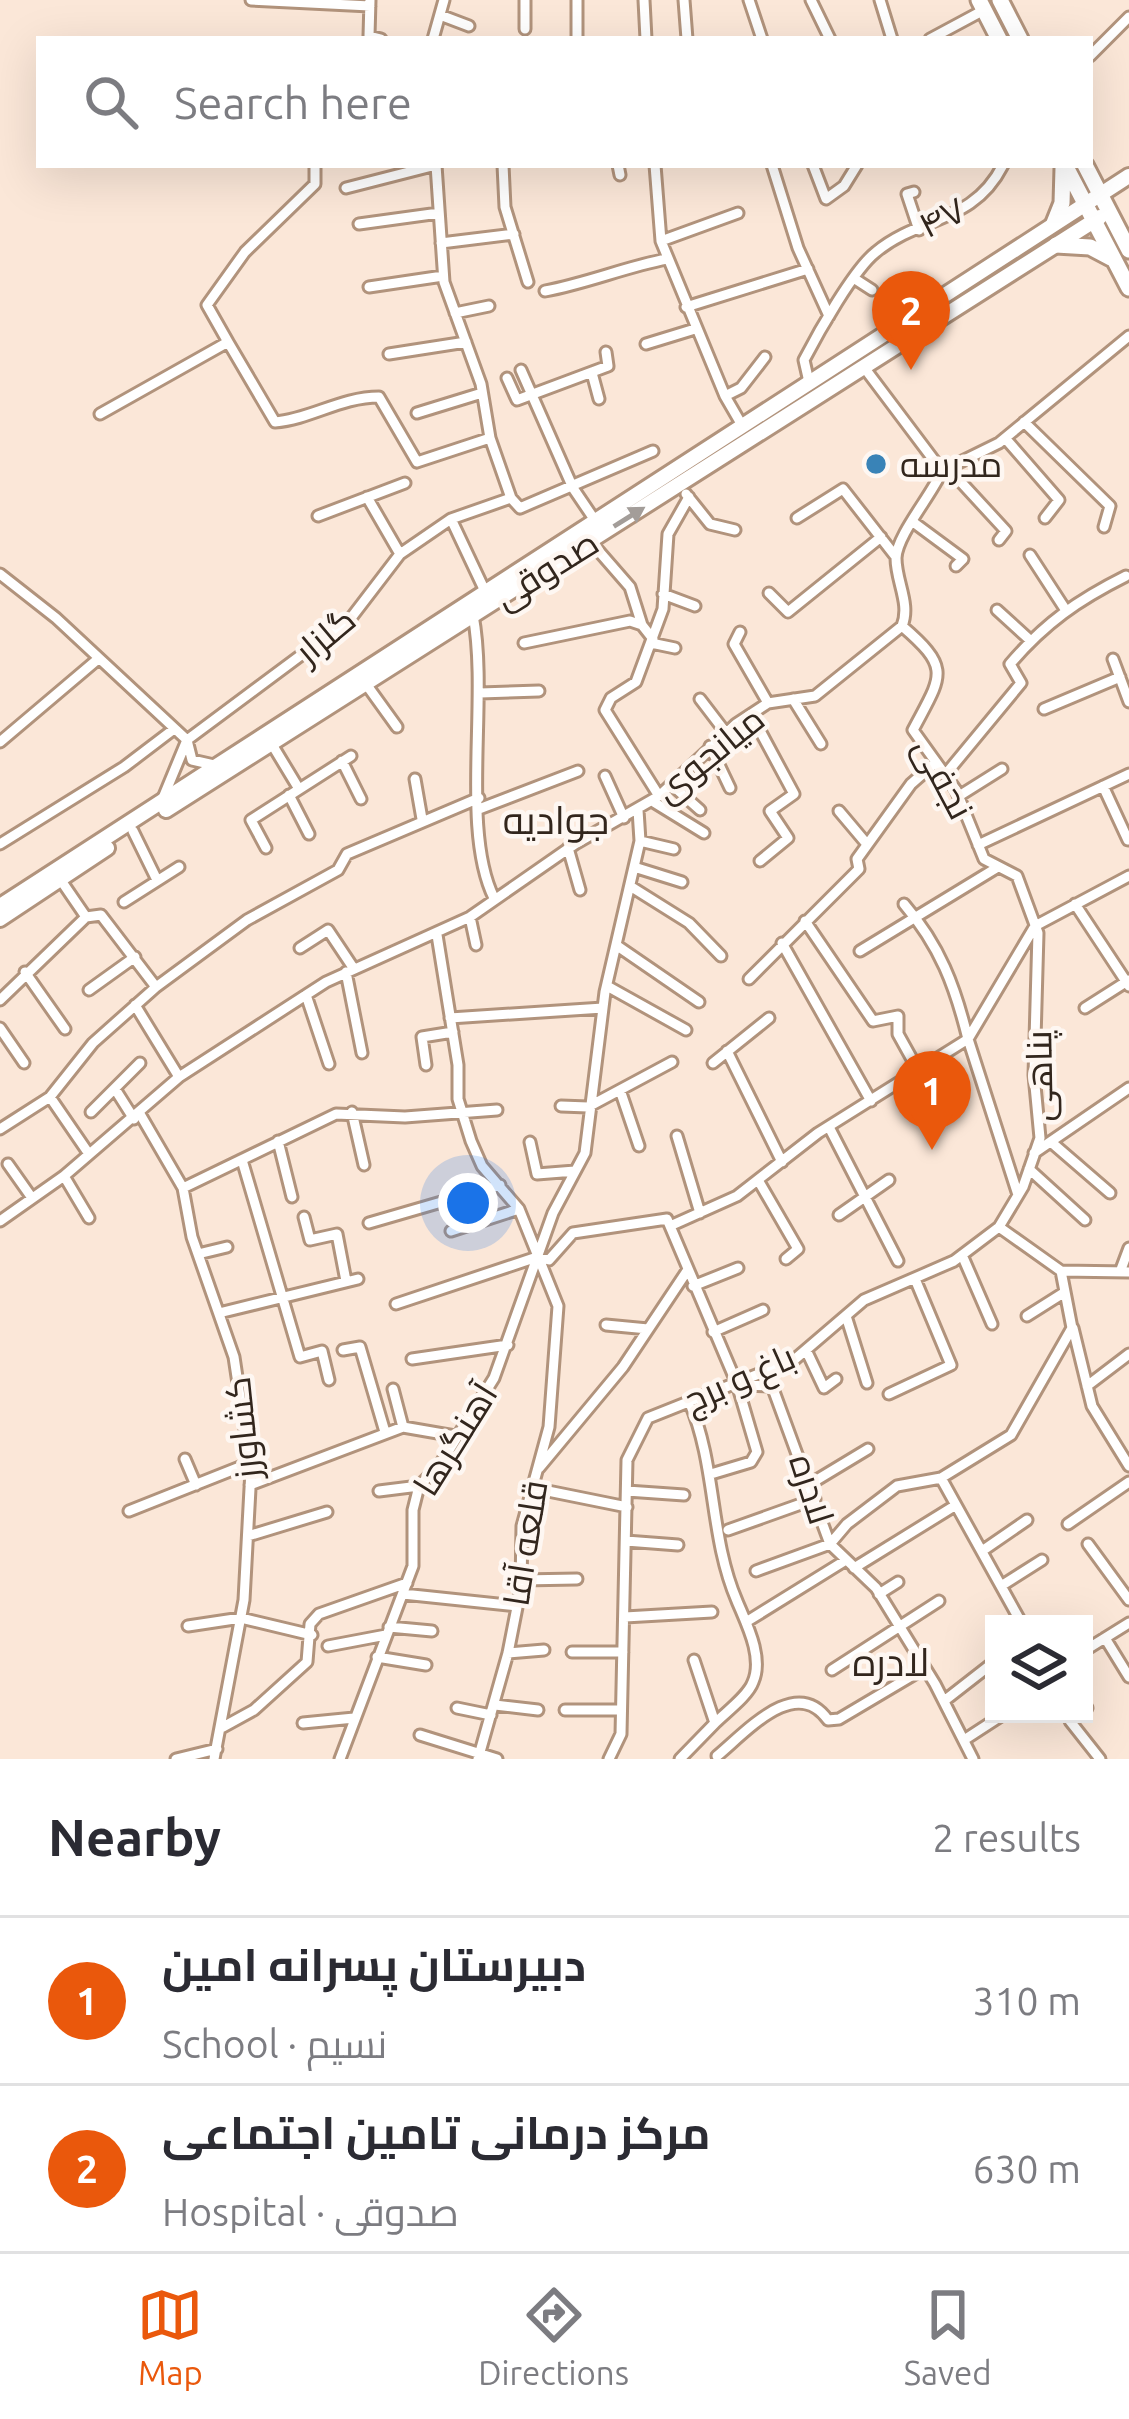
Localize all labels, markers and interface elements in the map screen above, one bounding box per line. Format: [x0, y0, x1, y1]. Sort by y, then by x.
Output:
search box [36, 36, 1093, 168]
icon: search [78, 69, 144, 135]
text: Search here [174, 77, 412, 128]
street label: ۴۷ [912, 188, 972, 245]
pin: 2 [872, 271, 950, 370]
place label: مدرسه [900, 443, 1002, 485]
marker: مدرسه [863, 451, 889, 477]
one-way arrow [613, 506, 646, 528]
street label: صدوقی [486, 521, 606, 618]
street label: گلزار [285, 598, 364, 673]
street label: میانجوی [646, 697, 773, 812]
street label: نجفی [904, 730, 983, 826]
district label: جوادیه [503, 798, 609, 843]
street label: پناهی [1017, 1030, 1064, 1122]
pin: 1 [893, 1051, 971, 1150]
your location [438, 1173, 498, 1233]
street label: باغ و برج [677, 1335, 803, 1425]
street label: کشاورز [216, 1375, 268, 1483]
street label: آهنگرها [404, 1375, 506, 1503]
street label: لادره [781, 1449, 843, 1529]
street label: قلعه آقا [494, 1477, 555, 1609]
map controls [985, 1615, 1093, 1723]
button: layers [985, 1615, 1093, 1723]
district label: لادره [853, 1640, 930, 1685]
text: Nearby [48, 1808, 221, 1866]
text: 2 results [932, 1816, 1081, 1859]
text: دبیرستان پسرانه امین [162, 1939, 586, 1990]
text: 1 [76, 1979, 98, 2022]
text: 310 m [972, 1979, 1081, 2022]
text: School · نسیم [162, 2022, 387, 2065]
text: مرکز درمانی تامین اجتماعی [162, 2107, 710, 2158]
text: 2 [76, 2147, 98, 2190]
text: 630 m [972, 2147, 1081, 2190]
text: Hospital · صدوقی [162, 2190, 459, 2233]
tab: Map [137, 2282, 203, 2391]
tab: Directions [478, 2282, 629, 2391]
tab: Saved [904, 2282, 992, 2391]

